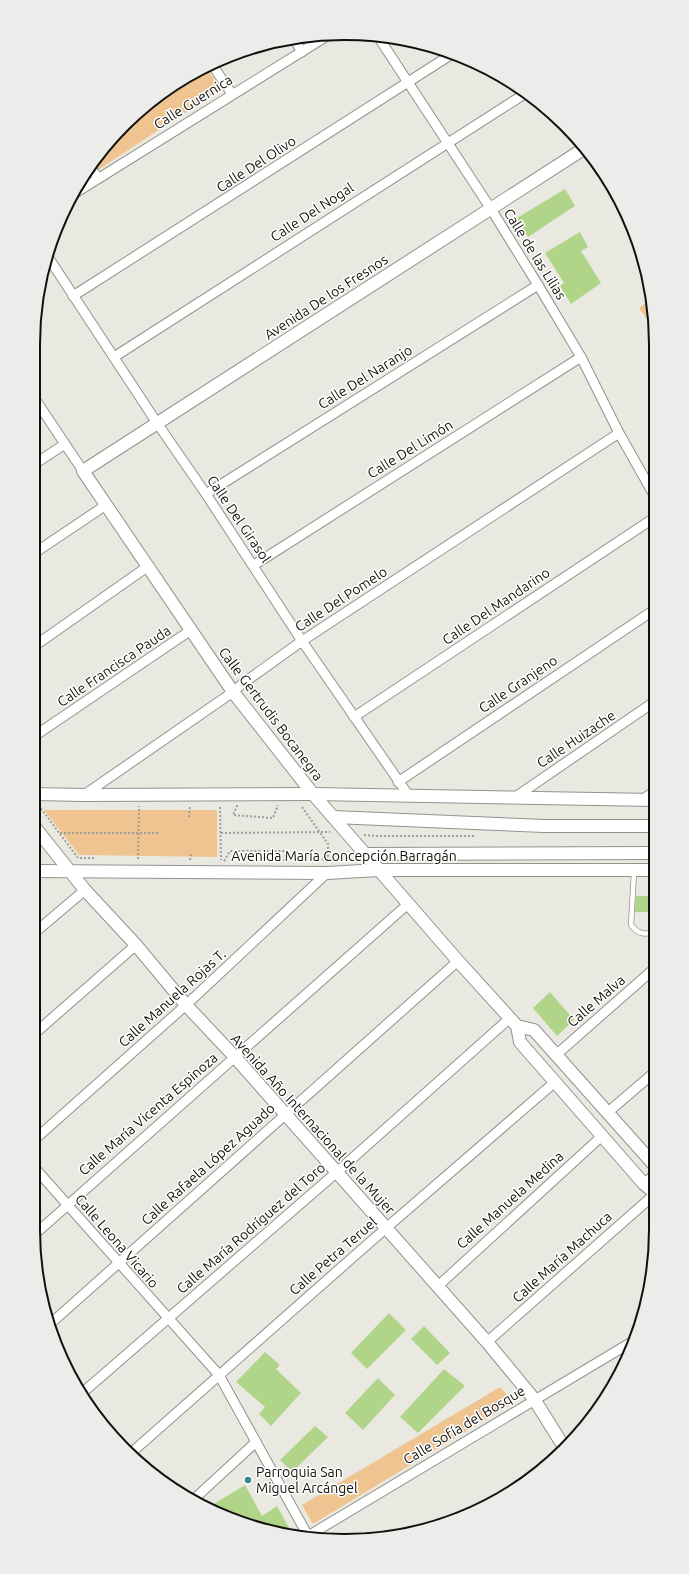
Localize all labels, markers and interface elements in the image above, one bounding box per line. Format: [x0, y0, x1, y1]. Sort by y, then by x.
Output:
street label: Calle Guernica [151, 72, 235, 132]
street label: Calle Del Olivo [213, 132, 299, 196]
street label: Calle Del Nogal [268, 179, 357, 245]
street label: Calle de las Lilias [501, 206, 569, 302]
street label: Avenida De los Fresnos [261, 251, 391, 343]
street label: Calle Del Naranjo [315, 342, 415, 412]
street label: Calle Del Limón [364, 416, 456, 482]
street label: Calle Del Girasol [204, 472, 274, 566]
street label: Calle Del Pomelo [292, 563, 390, 635]
street label: Calle Del Mandarino [439, 564, 553, 648]
street label: Calle Francisca Pauda [54, 622, 174, 710]
street label: Calle Gertrudis Bocanegra [216, 644, 326, 784]
street label: Calle Granjeno [476, 652, 560, 716]
street label: Calle Huizache [534, 707, 618, 771]
street label: Avenida María Concepción Barragán [231, 848, 457, 864]
street label: Calle Manuela Rojas T. [115, 946, 229, 1050]
street label: Calle Malva [564, 972, 628, 1030]
street label: Avenida Año Internacional de la Mujer [228, 1031, 399, 1218]
street label: Calle María Vicenta Espinoza [75, 1049, 221, 1179]
street label: Calle Rafaela López Aguado [138, 1100, 278, 1228]
street label: Calle Manuela Medina [453, 1148, 567, 1252]
street label: Calle María Rodríguez del Toro [174, 1159, 328, 1297]
street label: Calle Leona Vicario [72, 1191, 162, 1291]
street label: Calle María Machuca [509, 1208, 615, 1306]
street label: Calle Petra Teruel [286, 1213, 380, 1298]
street label: Calle Sofía del Bosque [400, 1382, 528, 1468]
place label: Parroquia San Miguel Arcángel [256, 1464, 358, 1496]
marker: Parroquia San Miguel Arcángel [243, 1475, 253, 1485]

